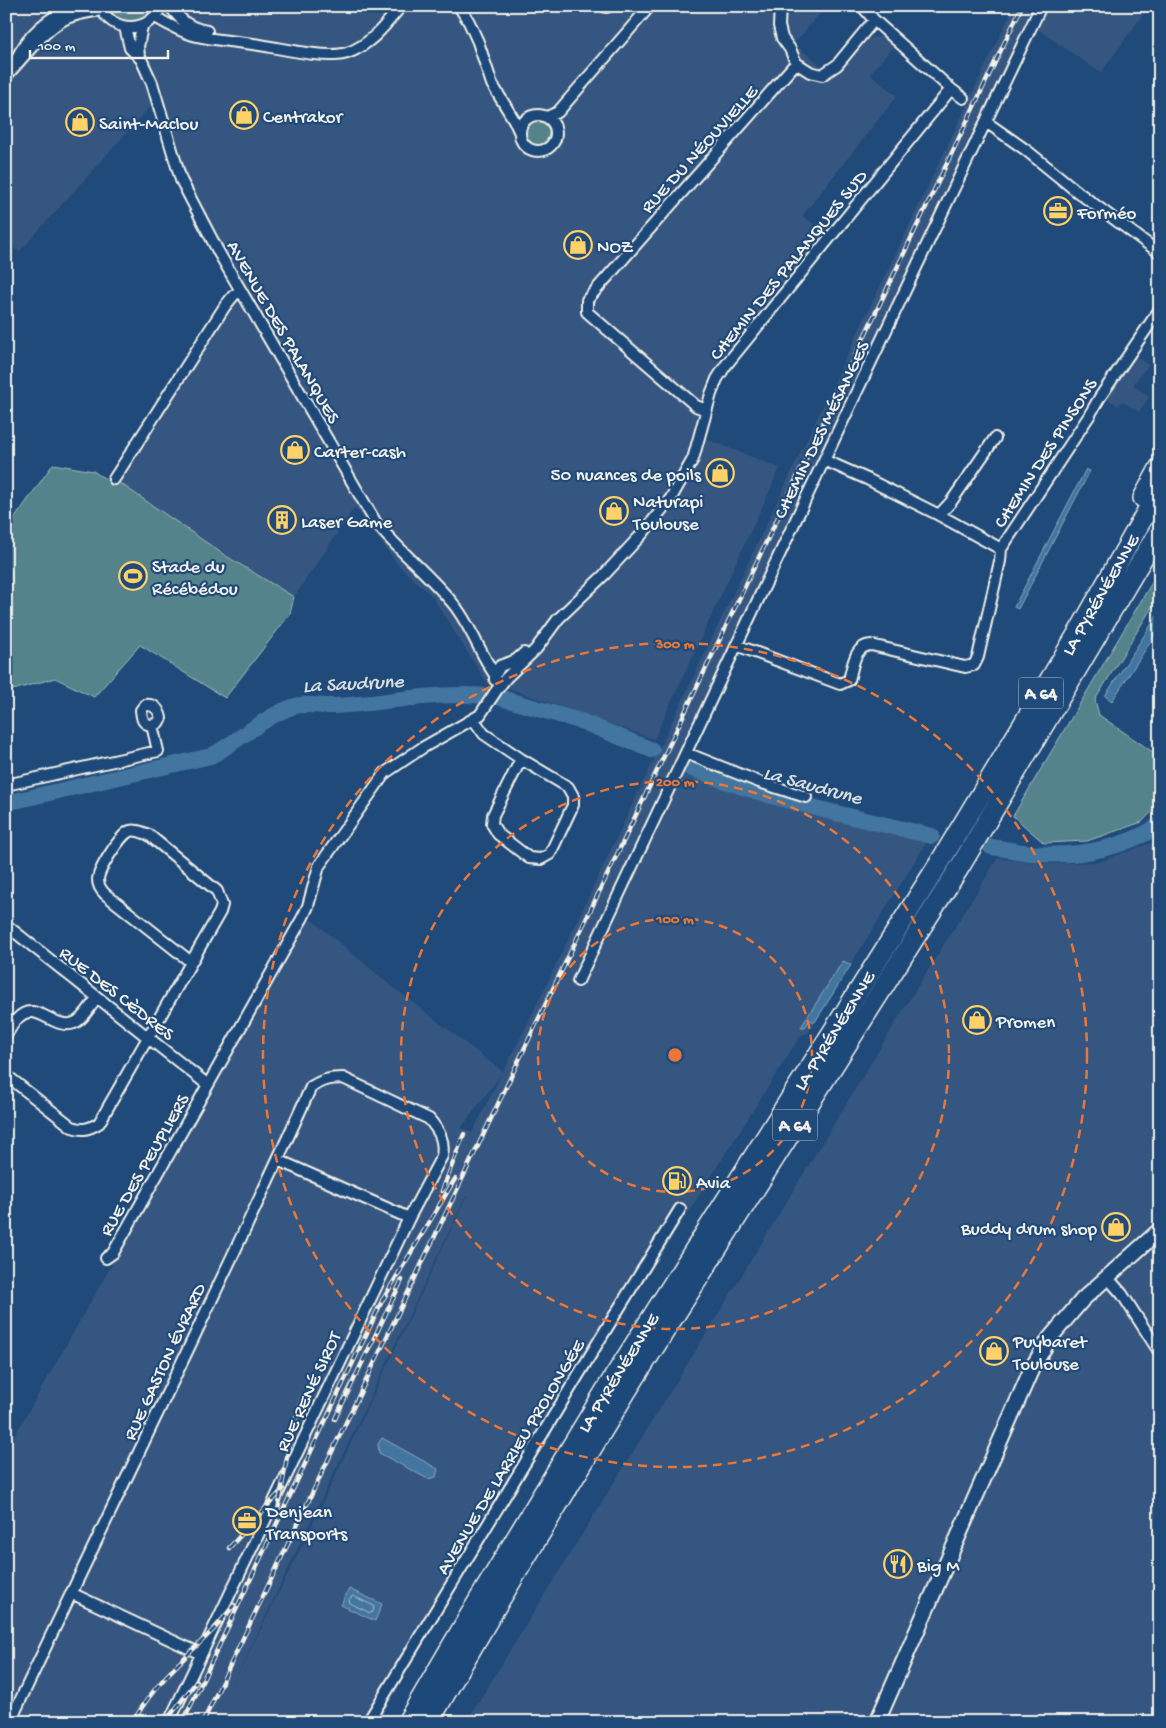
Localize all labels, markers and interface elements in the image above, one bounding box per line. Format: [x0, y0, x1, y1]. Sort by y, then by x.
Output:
scale bar [30, 28, 168, 60]
text: 100 m [37, 38, 76, 56]
street label: RUE DU NÉOUVIELLE [637, 81, 765, 219]
shop icon: Centrakor [229, 100, 259, 130]
shop icon: Saint-Maclou [65, 107, 95, 137]
place label: Centrakor [263, 107, 344, 130]
place label: Saint-Maclou [99, 114, 198, 137]
street label: CHEMIN DES PALANQUES SUD [706, 166, 874, 366]
office icon: Forméo [1043, 196, 1073, 226]
place label: Forméo [1076, 203, 1137, 226]
shop icon: NOZ [563, 230, 593, 260]
street label: AVENUE DES PALANQUES [220, 237, 344, 429]
place label: NOZ [597, 237, 634, 260]
street label: CHEMIN DES MÉSANGES [770, 338, 876, 523]
street label: CHEMIN DES PINSONS [990, 374, 1104, 533]
shop icon: Carter-cash [280, 435, 310, 465]
place label: Carter-cash [314, 442, 406, 465]
shop icon: 50 nuances de poils [705, 458, 735, 488]
place label: 50 nuances de poils [550, 465, 702, 488]
place label: Naturapi Toulouse [632, 492, 703, 537]
shop icon: Naturapi Toulouse [599, 496, 629, 526]
building icon: Laser Game [267, 505, 297, 535]
place label: Laser Game [301, 512, 393, 535]
street label: LA PYRÉNÉENNE [1058, 530, 1147, 661]
place label: Stade du Récébédou [152, 557, 238, 602]
sports icon: Stade du Récébédou [118, 561, 148, 591]
text: 300 m [654, 636, 695, 654]
water label: La Saudrune [302, 671, 405, 700]
road number: A 64 [1018, 678, 1064, 708]
water label: La Saudrune [760, 763, 864, 812]
text: 200 m [656, 774, 695, 792]
text: 100 m [655, 911, 694, 929]
street label: RUE DES CÈDRES [54, 943, 178, 1047]
street label: LA PYRÉNÉENNE [790, 967, 882, 1096]
shop icon: Promen [962, 1005, 992, 1035]
place label: Promen [995, 1012, 1055, 1035]
centre of rings [666, 1046, 684, 1064]
street label: RUE DES PEUPLIERS [96, 1090, 196, 1241]
road number: A 64 [772, 1110, 818, 1140]
fuel station icon: Avia [662, 1166, 692, 1196]
place label: Avia [696, 1173, 732, 1196]
shop icon: Buddy drum shop [1101, 1212, 1131, 1242]
place label: Buddy drum shop [960, 1219, 1098, 1242]
street label: RUE GASTON ÉVRARD [120, 1280, 213, 1445]
street label: LA PYRÉNÉENNE [574, 1309, 666, 1438]
street label: RUE RENÉ SIROT [272, 1328, 348, 1456]
place label: Puybaret Toulouse [1012, 1332, 1089, 1377]
street label: AVENUE DE LARRIEU PROLONGÉE [433, 1335, 592, 1580]
shop icon: Puybaret Toulouse [979, 1336, 1009, 1366]
place label: Denjean Transports [264, 1502, 348, 1547]
office icon: Denjean Transports [232, 1506, 262, 1536]
restaurant icon: Big M [883, 1549, 913, 1579]
place label: Big M [916, 1556, 960, 1579]

